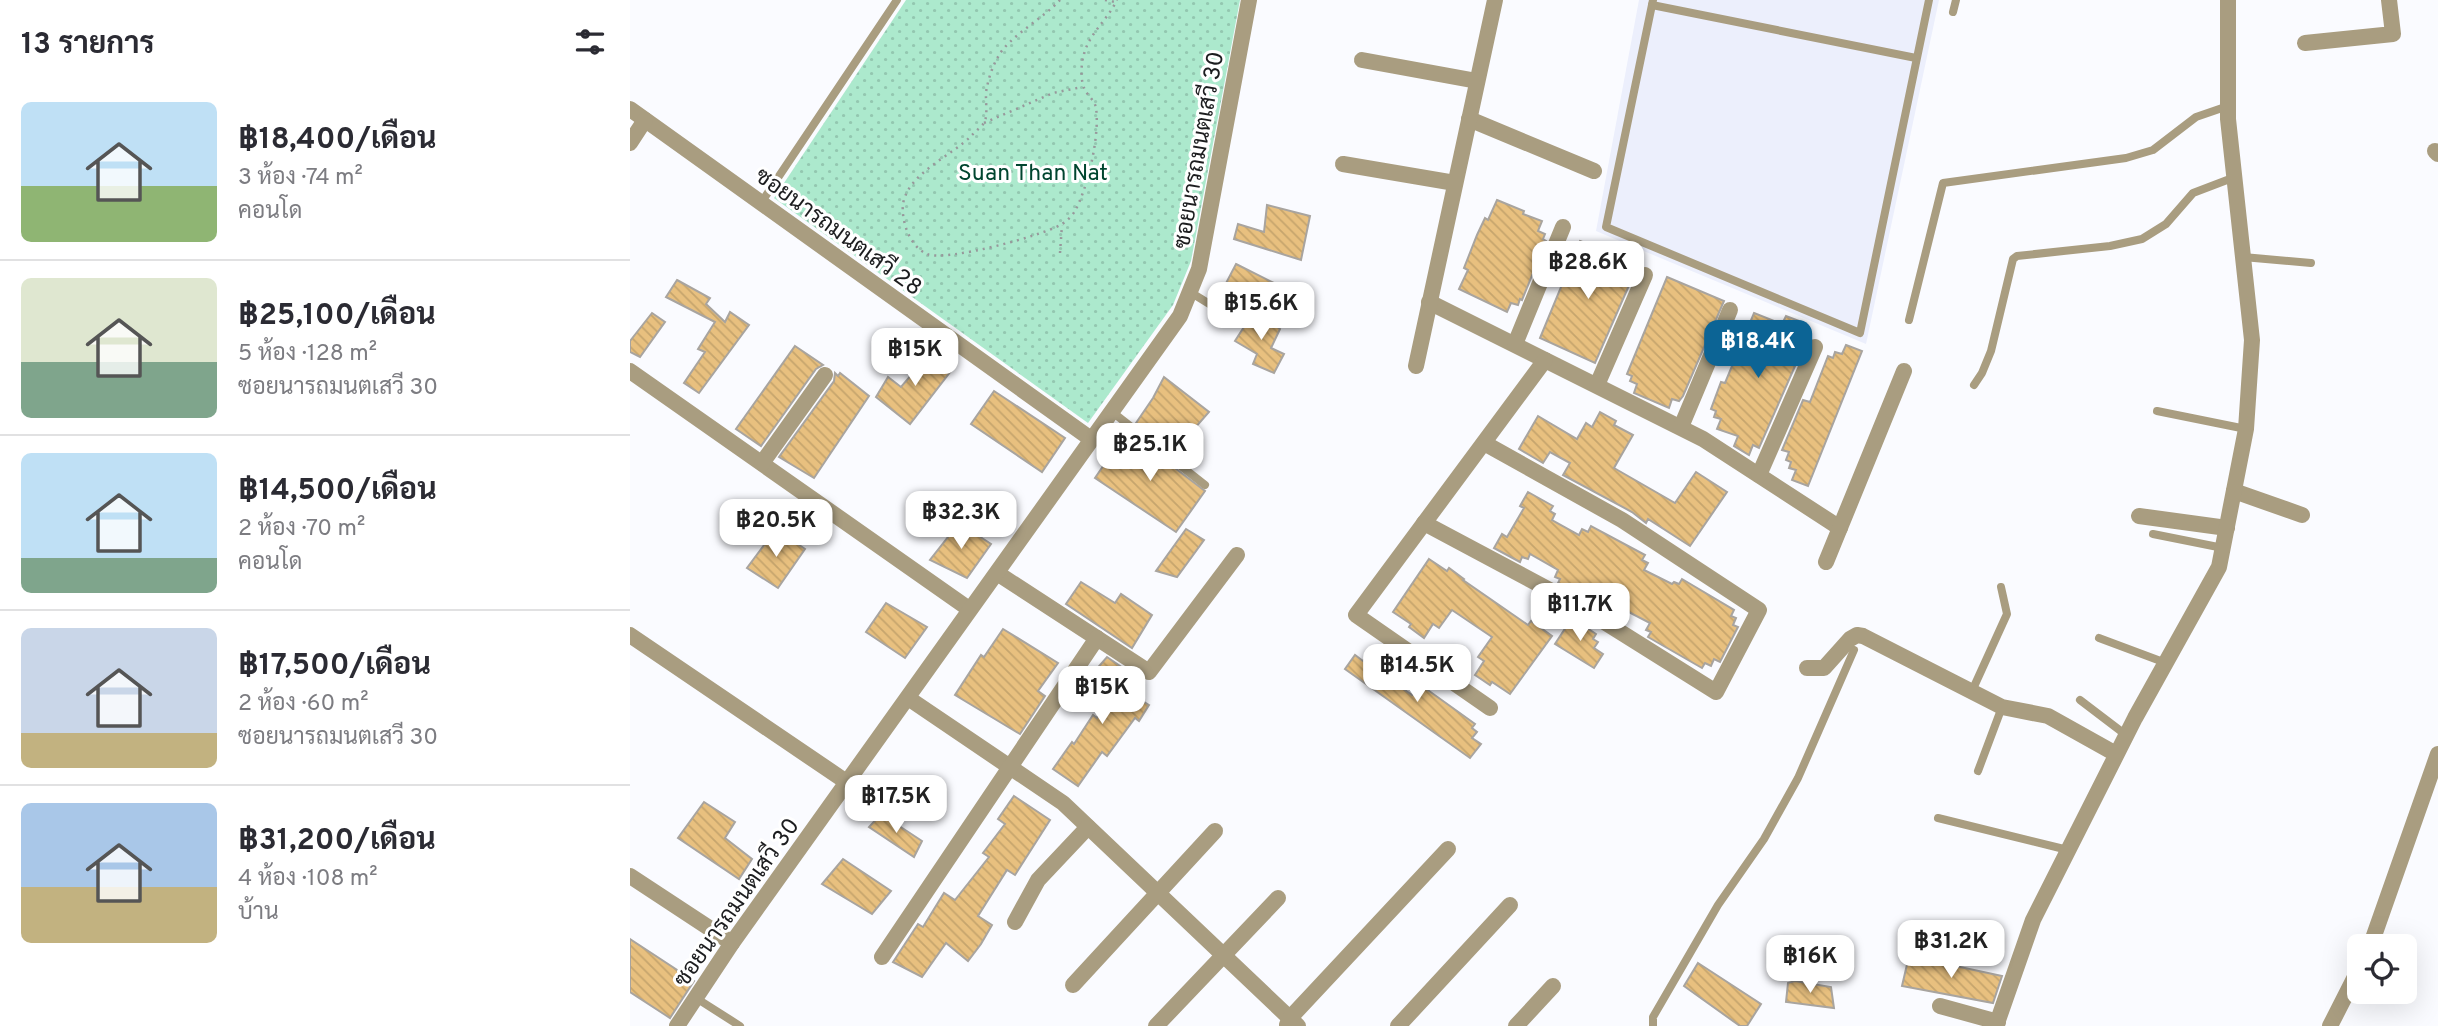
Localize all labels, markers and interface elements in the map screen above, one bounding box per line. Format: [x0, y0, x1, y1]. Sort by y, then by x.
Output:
icon: filters [571, 23, 609, 61]
text: 13 รายการ [21, 27, 155, 64]
street label: ซอยนารถมนตเสวี 30 [1166, 49, 1232, 251]
text: ฿18,400/เดือน [238, 122, 437, 159]
icon: home [77, 130, 161, 214]
street label: ซอยนารถมนตเสวี 28 [748, 160, 929, 303]
park label: Suan Than Nat [958, 160, 1108, 189]
text: 3 ห้อง · 74 m² [238, 164, 363, 193]
text: คอนโด [238, 198, 302, 227]
pin: ฿28.6K [1531, 242, 1645, 301]
text: ฿28.6K [1548, 249, 1628, 278]
pin: ฿15.6K [1204, 282, 1318, 342]
text: ฿15.6K [1223, 290, 1299, 319]
text: ฿25,100/เดือน [238, 298, 436, 335]
icon: home [77, 306, 161, 390]
pin: ฿18.4K [1701, 320, 1815, 380]
pin: ฿15K [874, 328, 956, 388]
text: ฿18.4K [1720, 328, 1796, 357]
text: ฿15K [887, 336, 943, 365]
text: 5 ห้อง · 128 m² [238, 340, 377, 369]
text: ซอยนารถมนตเสวี 30 [238, 374, 438, 403]
pin: ฿25.1K [1093, 424, 1207, 483]
text: ฿25.1K [1112, 431, 1188, 460]
text: ฿14,500/เดือน [238, 473, 437, 510]
icon: home [77, 481, 161, 565]
pin: ฿32.3K [904, 491, 1018, 551]
text: ฿32.3K [922, 499, 1000, 528]
pin: ฿20.5K [719, 500, 833, 559]
text: ฿20.5K [736, 507, 816, 536]
text: 2 ห้อง · 70 m² [238, 515, 365, 544]
text: คอนโด [238, 549, 302, 578]
pin: ฿11.7K [1523, 584, 1637, 643]
text: ฿11.7K [1547, 591, 1613, 620]
pin: ฿14.5K [1360, 644, 1474, 704]
text: ฿17,500/เดือน [238, 648, 431, 685]
text: ฿14.5K [1379, 652, 1455, 681]
icon: home [77, 656, 161, 740]
pin: ฿15K [1061, 666, 1143, 726]
text: ฿15K [1074, 674, 1130, 703]
text: 2 ห้อง · 60 m² [238, 690, 369, 719]
text: ซอยนารถมนตเสวี 30 [238, 724, 438, 753]
pin: ฿17.5K [839, 776, 953, 835]
text: ฿17.5K [861, 783, 931, 812]
street label: ซอยนารถมนตเสวี 30 [666, 812, 807, 994]
text: ฿31,200/เดือน [238, 823, 436, 860]
icon: home [77, 831, 161, 915]
text: 4 ห้อง · 108 m² [238, 865, 378, 894]
text: บ้าน [238, 899, 279, 928]
pin: ฿31.2K [1894, 920, 2008, 980]
text: ฿31.2K [1914, 928, 1988, 957]
map controls [2347, 934, 2417, 1004]
button: locate [2347, 934, 2417, 1004]
pin: ฿16K [1769, 936, 1851, 995]
text: ฿16K [1782, 943, 1838, 972]

